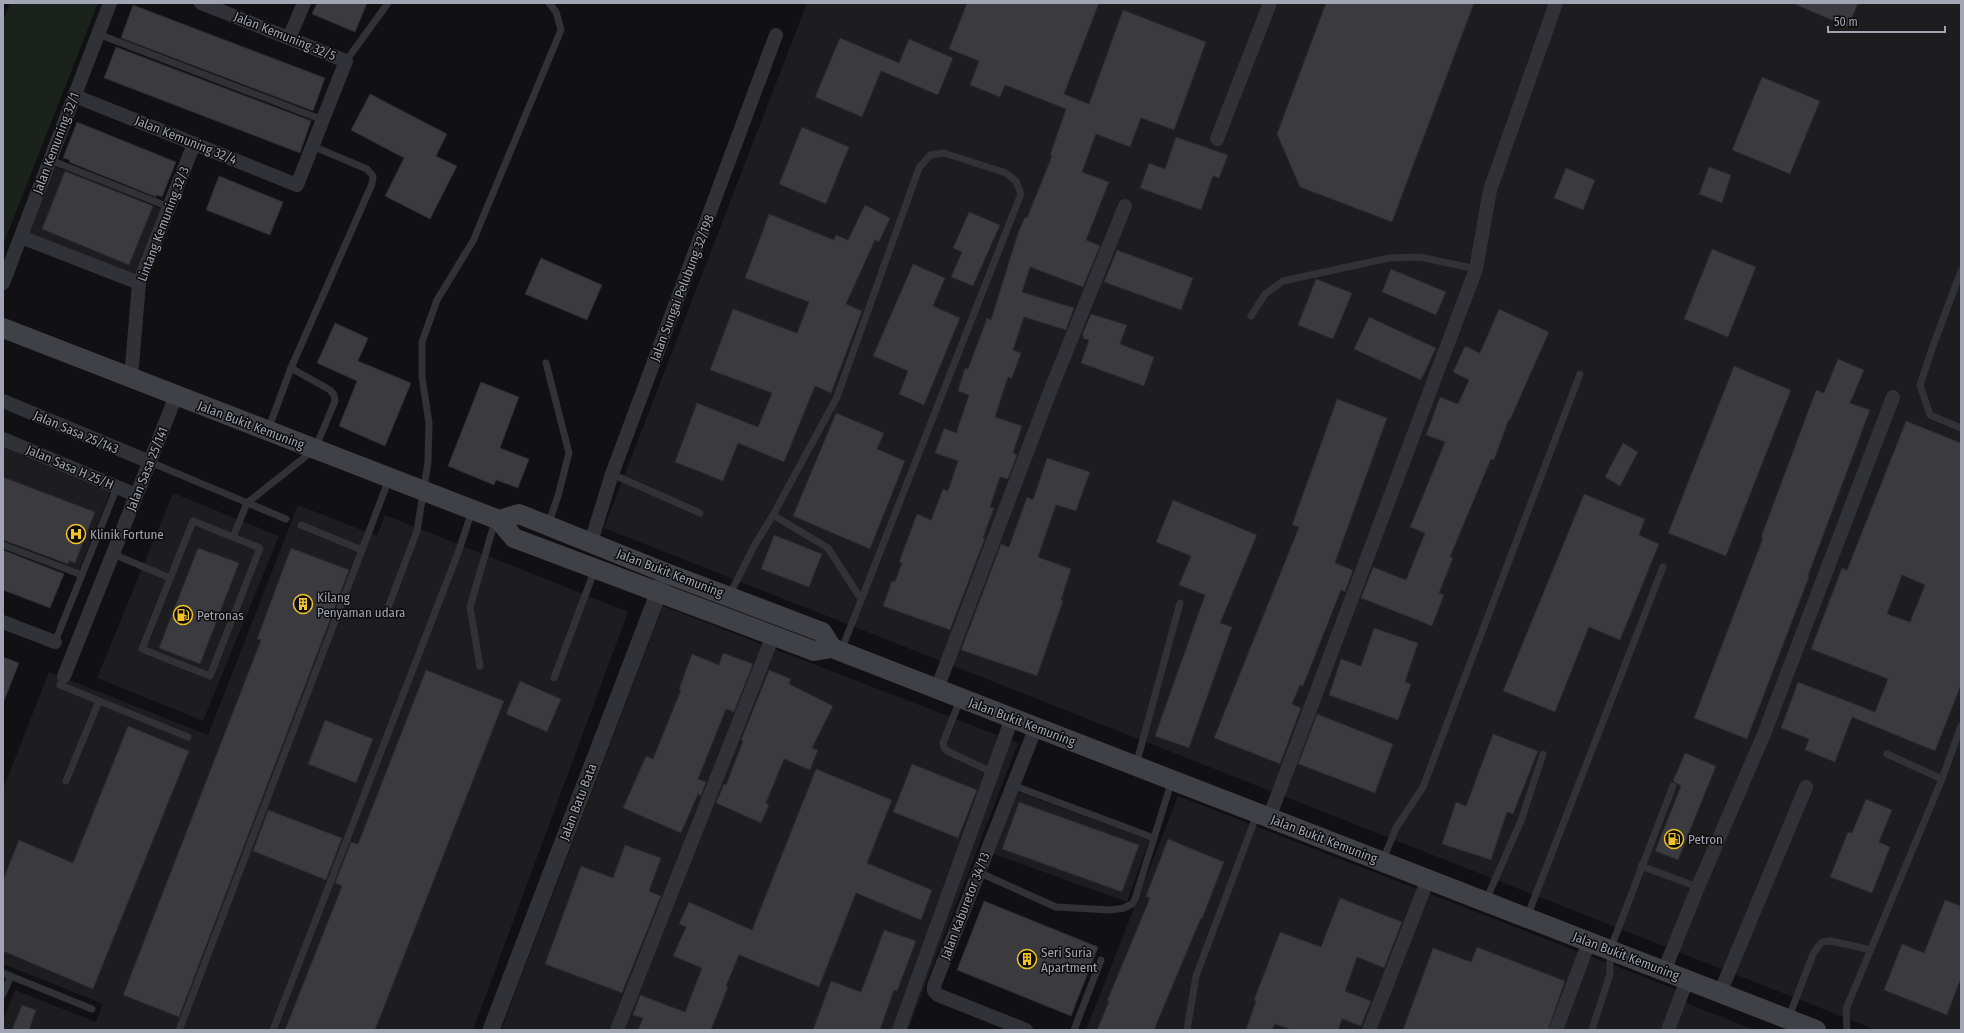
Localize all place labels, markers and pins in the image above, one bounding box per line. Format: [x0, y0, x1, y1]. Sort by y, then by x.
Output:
hospital icon: Klinik Fortune [65, 523, 87, 545]
place label: Klinik Fortune [90, 527, 164, 542]
place label: Kilang Penyaman udara [317, 590, 406, 620]
building icon: Kilang Penyaman udara [292, 593, 314, 615]
fuel station icon: Petronas [172, 604, 194, 626]
place label: Petronas [197, 608, 244, 623]
fuel station icon: Petron [1663, 828, 1685, 850]
place label: Petron [1688, 832, 1723, 847]
place label: Seri Suria Apartment [1041, 945, 1098, 975]
building icon: Seri Suria Apartment [1016, 948, 1038, 970]

